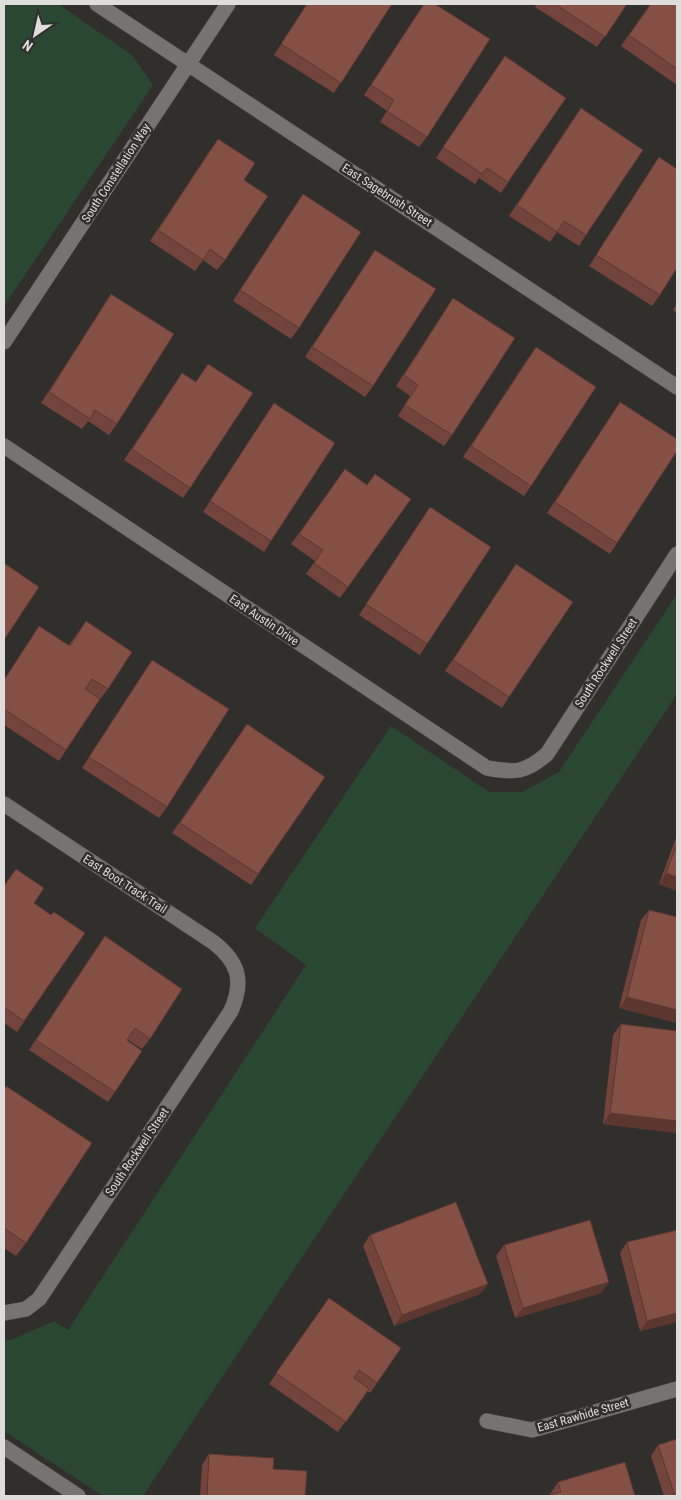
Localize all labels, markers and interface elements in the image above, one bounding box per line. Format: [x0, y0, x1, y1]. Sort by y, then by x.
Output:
north arrow [10, 10, 60, 60]
text: N [20, 37, 36, 55]
street label: South Constellation Way [79, 121, 153, 225]
street label: East Sagebrush Street [339, 161, 435, 230]
street label: East Austin Drive [227, 592, 302, 648]
street label: South Rockwell Street [572, 615, 640, 710]
street label: East Boot Track Trail [80, 852, 170, 916]
street label: South Rockwell Street [102, 1105, 172, 1199]
street label: East Rawhide Street [536, 1395, 631, 1435]

